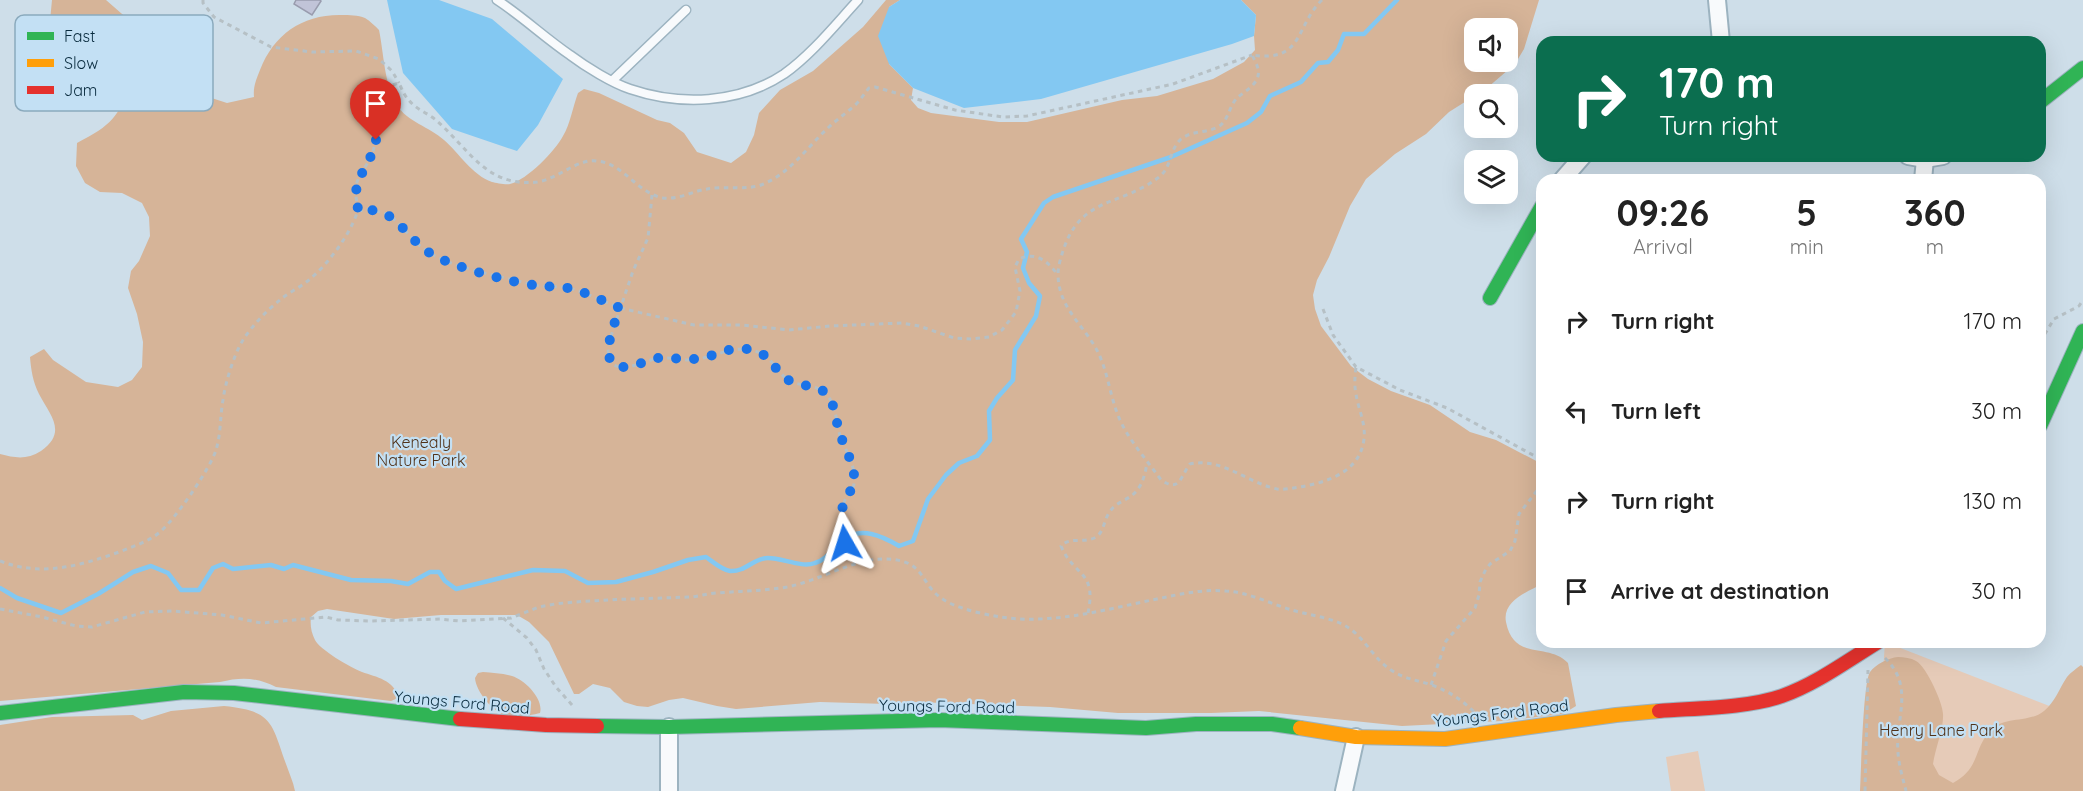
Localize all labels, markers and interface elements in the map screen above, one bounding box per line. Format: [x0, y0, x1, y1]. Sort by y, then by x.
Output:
legend [15, 15, 213, 111]
map controls [1464, 18, 1518, 204]
button: sound [1464, 18, 1518, 72]
text: Fast [64, 26, 95, 46]
text: Slow [64, 53, 98, 73]
text: 170 m [1659, 56, 1775, 109]
icon: right [1560, 60, 1638, 138]
pin [350, 78, 401, 140]
text: Jam [64, 80, 97, 100]
button: search [1464, 84, 1518, 138]
icon: arrive [359, 87, 392, 120]
text: Turn right [1659, 108, 1778, 142]
button: layers [1464, 150, 1518, 204]
text: 09:26 [1616, 190, 1709, 235]
text: 5 [1796, 190, 1817, 235]
text: 360 [1904, 190, 1966, 235]
text: Arrival [1633, 234, 1693, 259]
text: min [1790, 234, 1824, 259]
text: m [1926, 234, 1944, 259]
icon: right [1560, 305, 1593, 338]
text: Turn right [1611, 307, 1715, 335]
text: 170 m [1963, 307, 2022, 335]
icon: left [1560, 395, 1593, 428]
text: Turn left [1611, 397, 1701, 425]
text: 30 m [1971, 397, 2022, 425]
park label: Kenealy Nature Park [377, 432, 465, 470]
icon: right [1560, 485, 1593, 518]
text: Turn right [1611, 487, 1715, 515]
text: 130 m [1963, 487, 2022, 515]
position arrow [813, 511, 877, 575]
icon: arrive [1560, 575, 1593, 608]
text: Arrive at destination [1611, 577, 1829, 605]
text: 30 m [1971, 577, 2022, 605]
street label: Youngs Ford Road [393, 686, 531, 718]
street label: Youngs Ford Road [879, 695, 1015, 717]
street label: Youngs Ford Road [1432, 695, 1570, 731]
park label: Henry Lane Park [1879, 720, 2003, 740]

